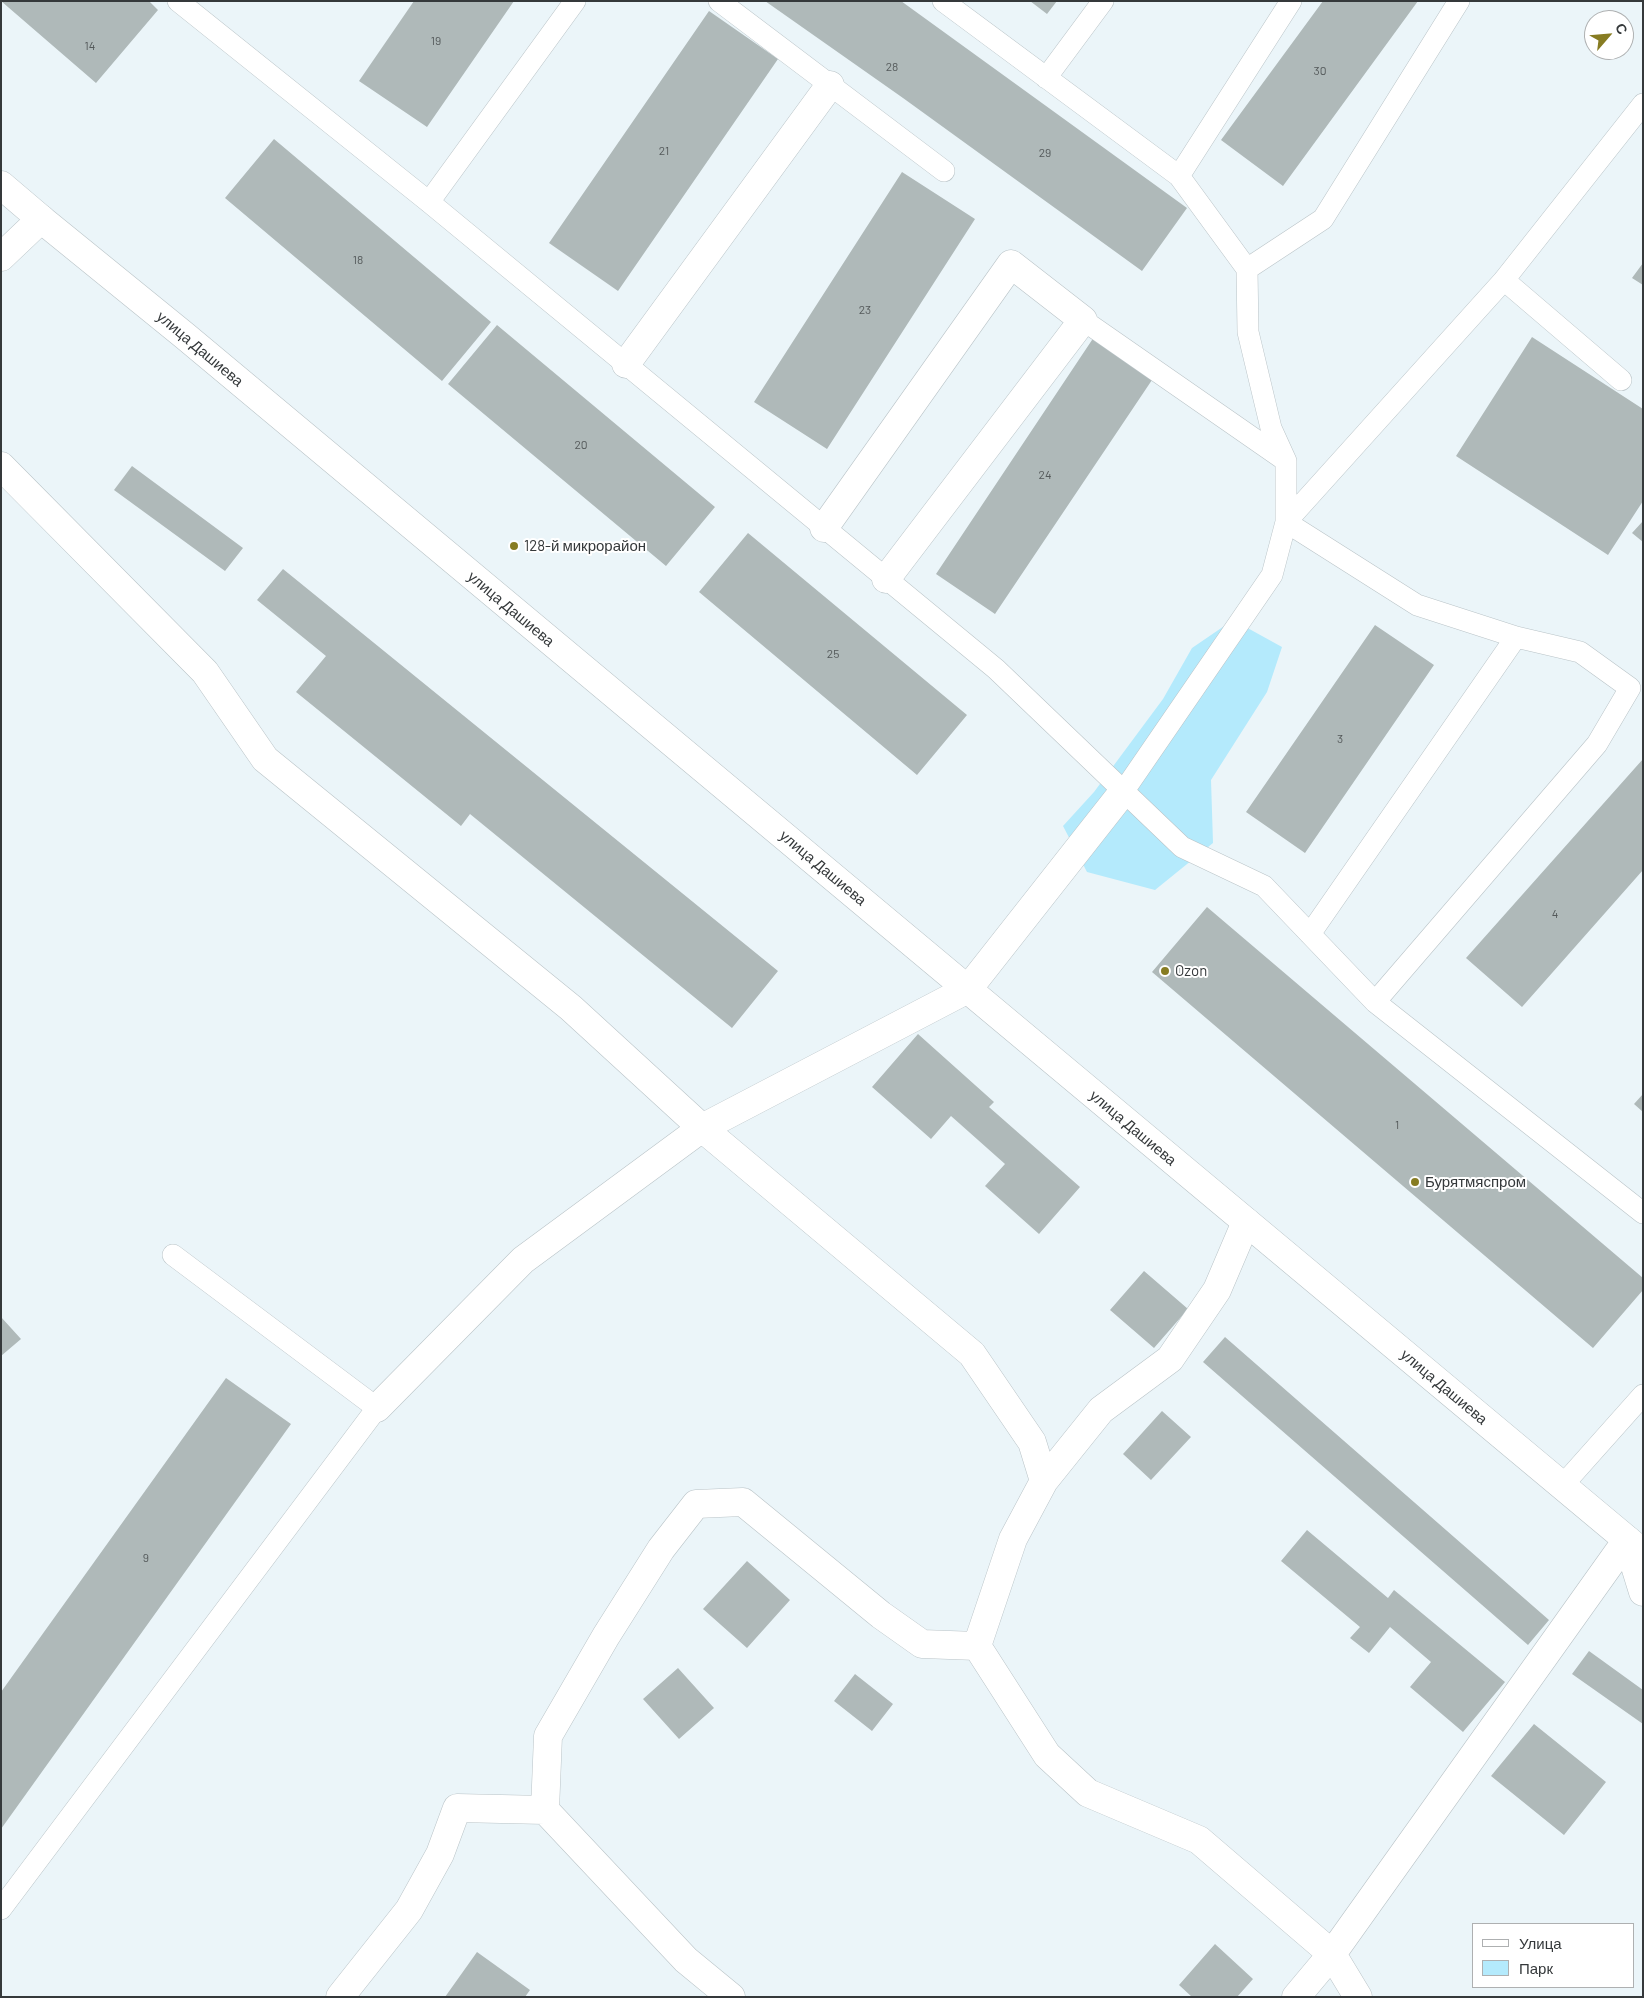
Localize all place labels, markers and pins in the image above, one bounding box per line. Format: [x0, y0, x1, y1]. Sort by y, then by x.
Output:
place label: 128-й микрорайон [524, 537, 646, 555]
marker: 128-й микрорайон [508, 540, 520, 552]
place label: Ozon [1175, 962, 1207, 980]
marker: Ozon [1159, 965, 1171, 977]
place label: Бурятмяспром [1425, 1173, 1526, 1191]
marker: Бурятмяспром [1409, 1176, 1421, 1188]

